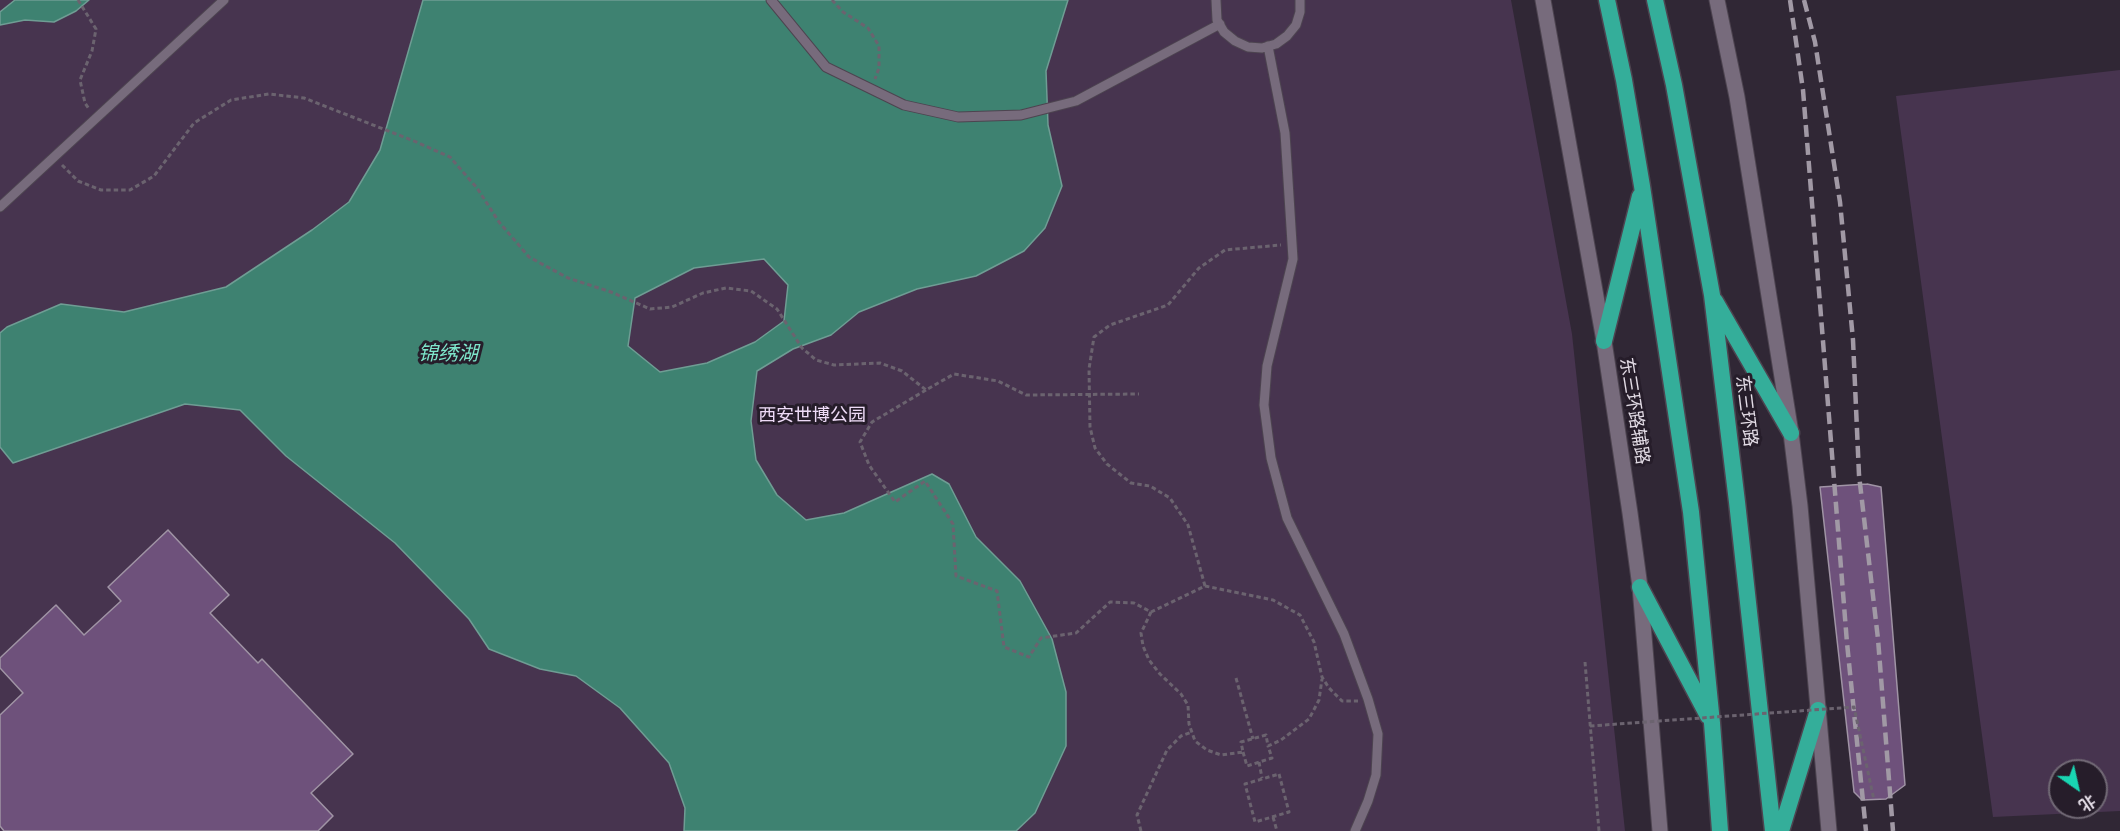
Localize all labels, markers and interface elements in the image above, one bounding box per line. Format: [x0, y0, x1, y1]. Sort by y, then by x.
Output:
water label: 锦绣湖 [418, 342, 478, 366]
street label: 东三环路辅路 [1615, 356, 1653, 466]
street label: 东三环路 [1731, 374, 1761, 448]
park label: 西安世博公园 [758, 405, 866, 427]
north arrow [2048, 759, 2108, 819]
text: 北 [2075, 790, 2099, 815]

